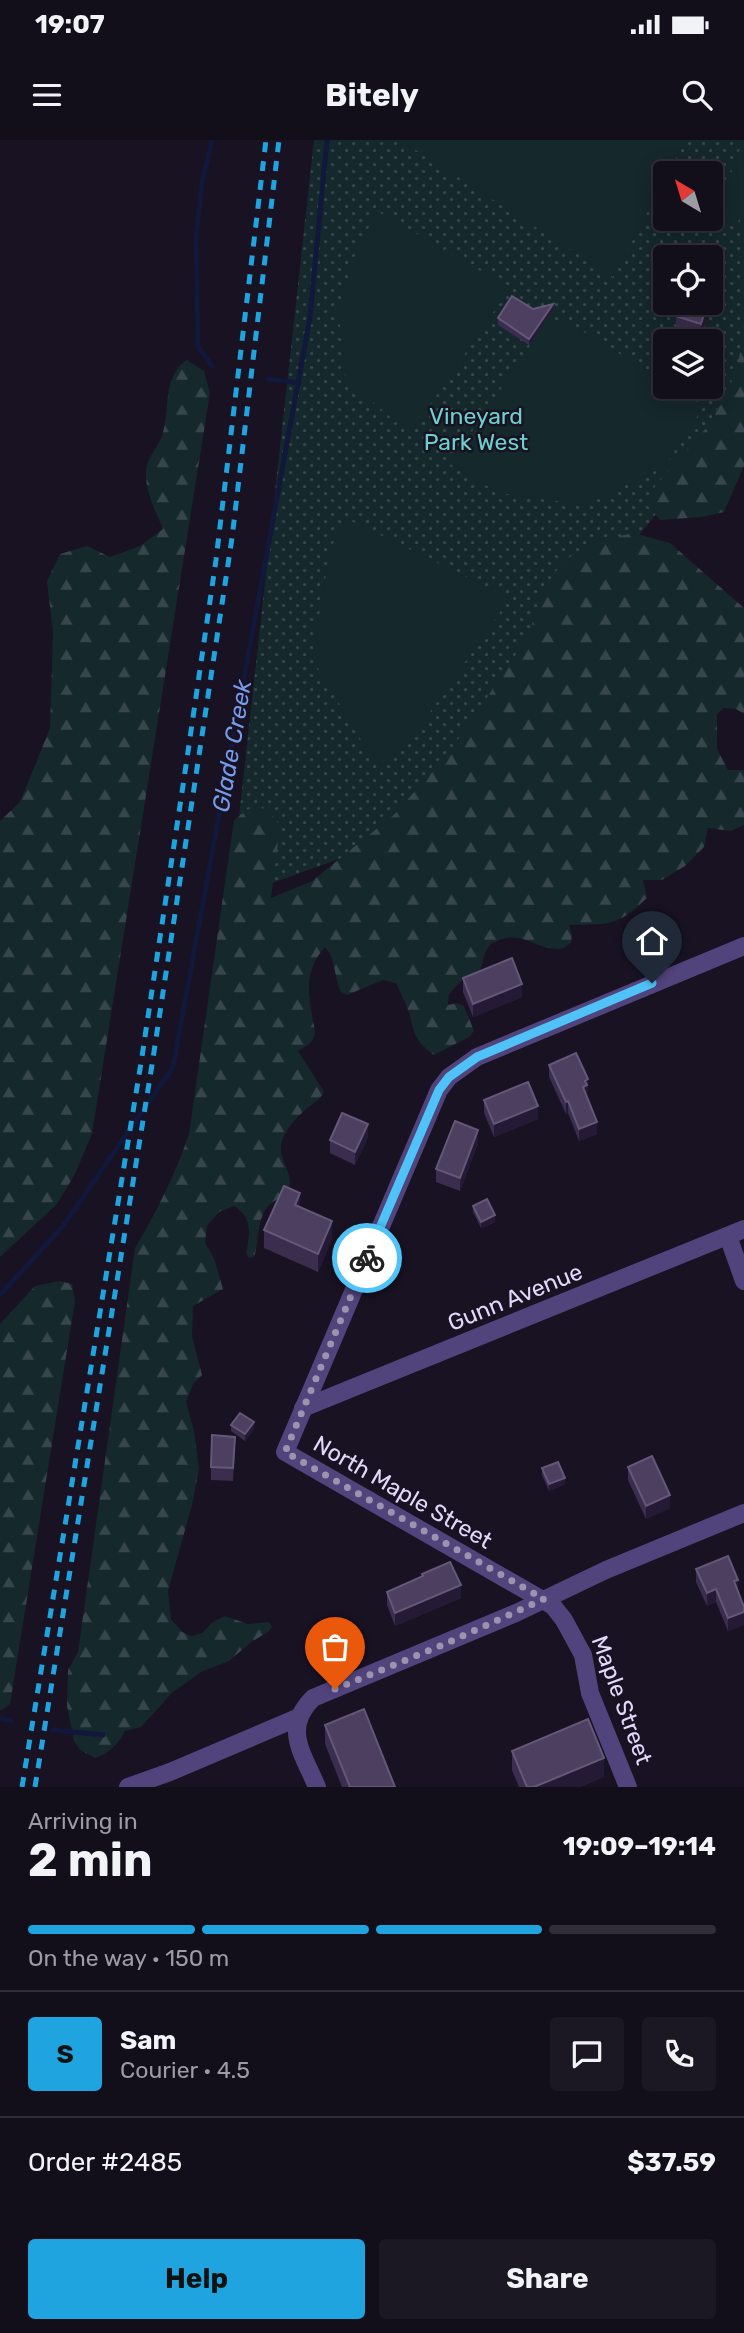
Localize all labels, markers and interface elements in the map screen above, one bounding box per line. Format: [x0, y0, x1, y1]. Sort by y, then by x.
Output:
text: 19:07 [35, 9, 105, 40]
icon: menu [28, 76, 66, 114]
text: Bitely [325, 76, 419, 114]
icon: search [678, 76, 716, 114]
north arrow [653, 161, 723, 231]
map controls [653, 161, 723, 399]
button: locate [653, 245, 723, 315]
button: layers [653, 329, 723, 399]
park label: Vineyard Park West [424, 402, 528, 456]
water label: Glade Creek [207, 677, 258, 814]
pin [622, 911, 682, 983]
icon: home [633, 922, 671, 960]
courier [332, 1223, 402, 1293]
icon: bike [348, 1239, 386, 1277]
street label: Gunn Avenue [443, 1257, 587, 1337]
street label: North Maple Street [309, 1429, 497, 1555]
pin [305, 1617, 365, 1689]
icon: bag [316, 1628, 354, 1666]
street label: Maple Street [586, 1632, 658, 1768]
text: Arriving in [28, 1807, 138, 1835]
text: 19:09–19:14 [563, 1831, 716, 1862]
text: 2 min [28, 1833, 153, 1888]
text: On the way · 150 m [28, 1944, 229, 1972]
button: chat [550, 2017, 624, 2091]
button: phone [642, 2017, 716, 2091]
text: Sam [120, 2025, 176, 2056]
text: S [56, 2039, 74, 2070]
text: Courier · 4.5 [120, 2056, 250, 2084]
text: Order #2485 [28, 2147, 182, 2178]
text: $37.59 [627, 2147, 716, 2178]
button: Help [28, 2239, 365, 2319]
button: Share [379, 2239, 716, 2319]

